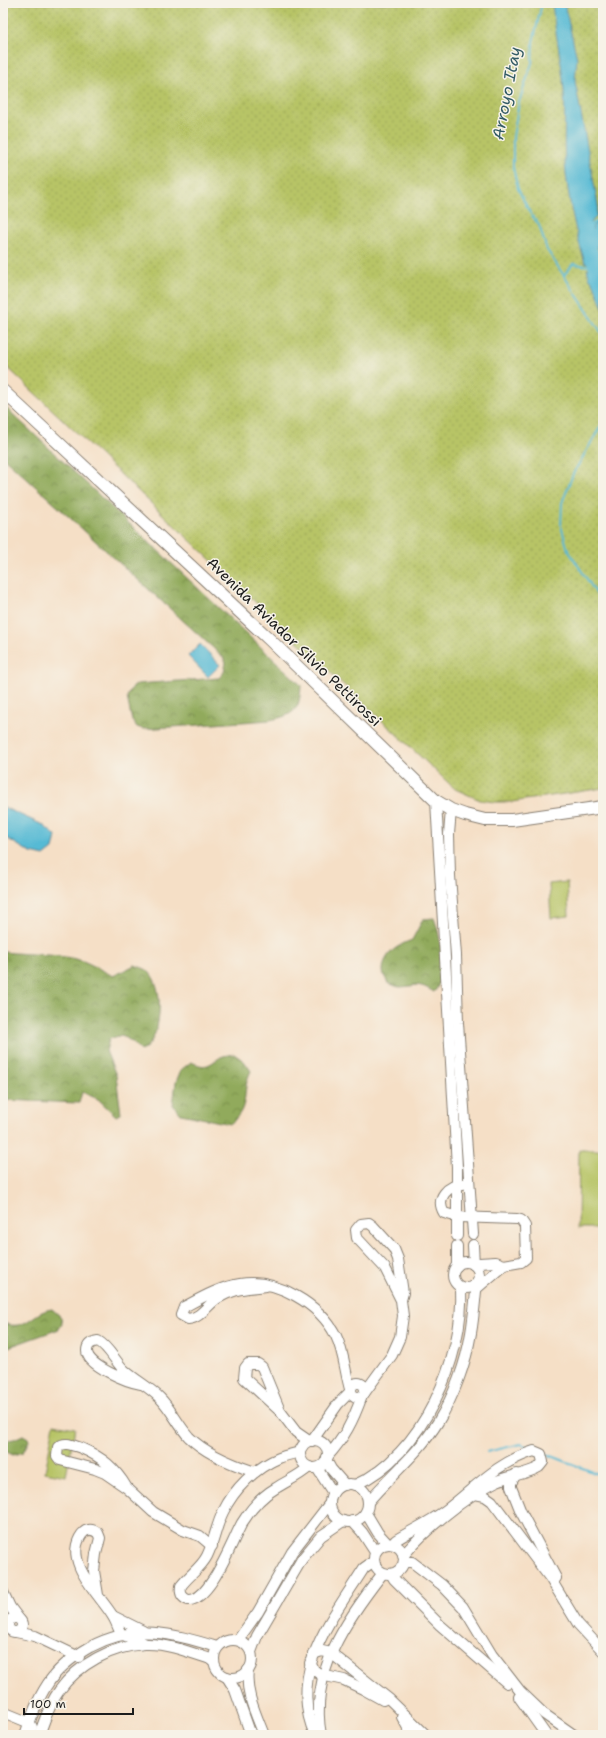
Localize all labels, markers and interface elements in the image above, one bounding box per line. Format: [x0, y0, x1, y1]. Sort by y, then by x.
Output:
water label: Arroyo Itay [487, 45, 526, 141]
street label: Avenida Aviador Silvio Pettirossi [202, 553, 386, 731]
scale bar [24, 1690, 133, 1716]
text: 100 m [30, 1696, 66, 1712]

